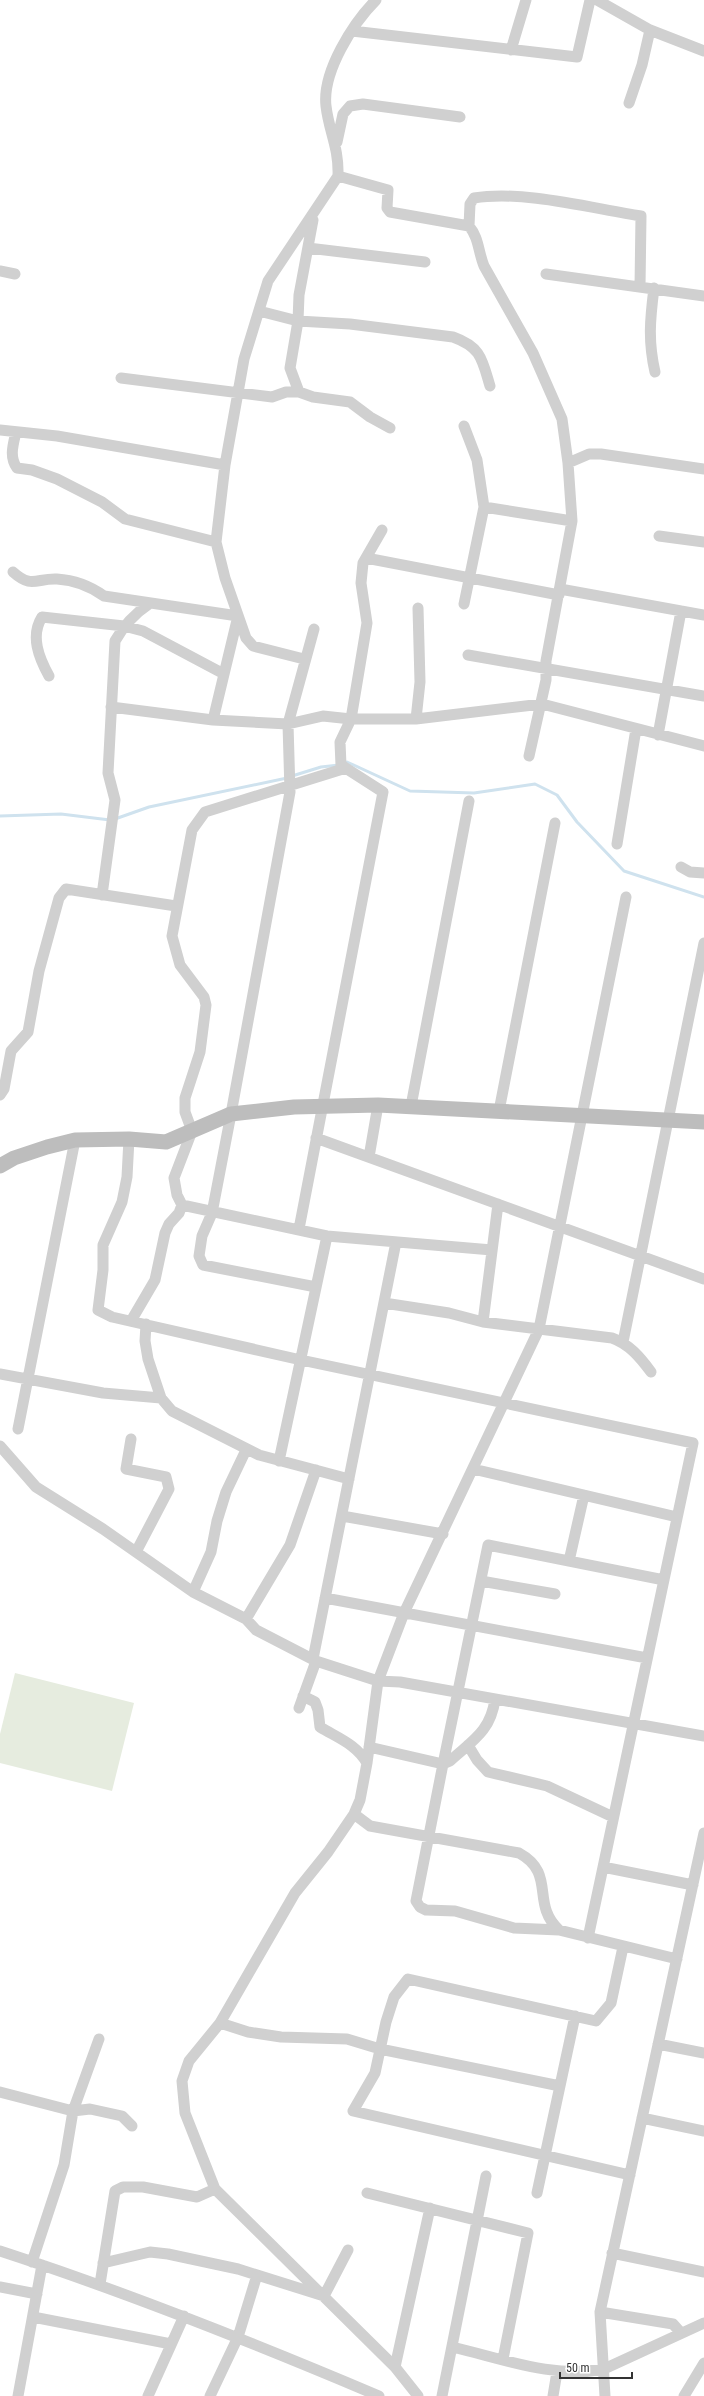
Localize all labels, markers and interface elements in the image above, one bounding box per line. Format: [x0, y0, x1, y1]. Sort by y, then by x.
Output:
scale bar [560, 2354, 632, 2380]
text: 50 m [566, 2361, 590, 2375]

